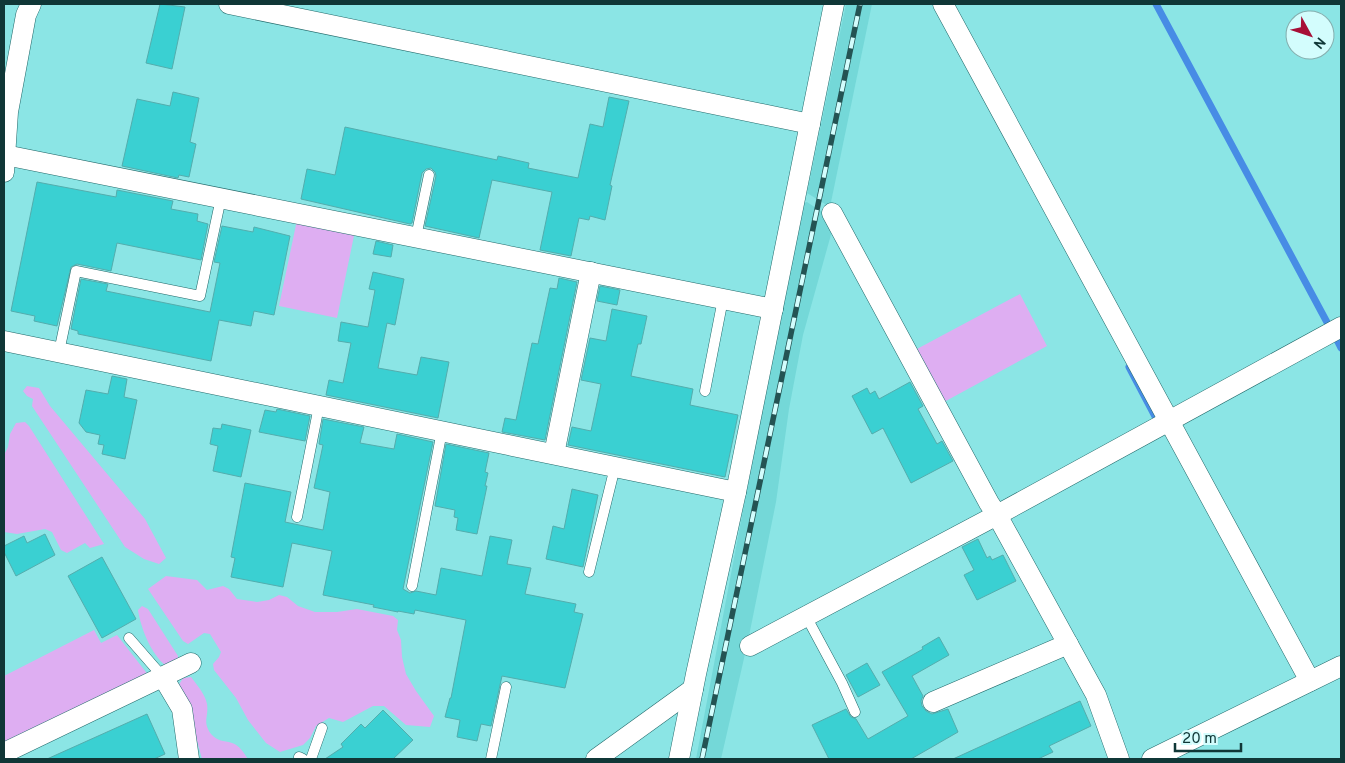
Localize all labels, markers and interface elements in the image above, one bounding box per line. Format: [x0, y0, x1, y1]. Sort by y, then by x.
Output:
north arrow [1285, 10, 1335, 60]
text: N [1309, 33, 1329, 52]
scale bar [1175, 720, 1241, 752]
text: 20 m [1182, 730, 1217, 749]

